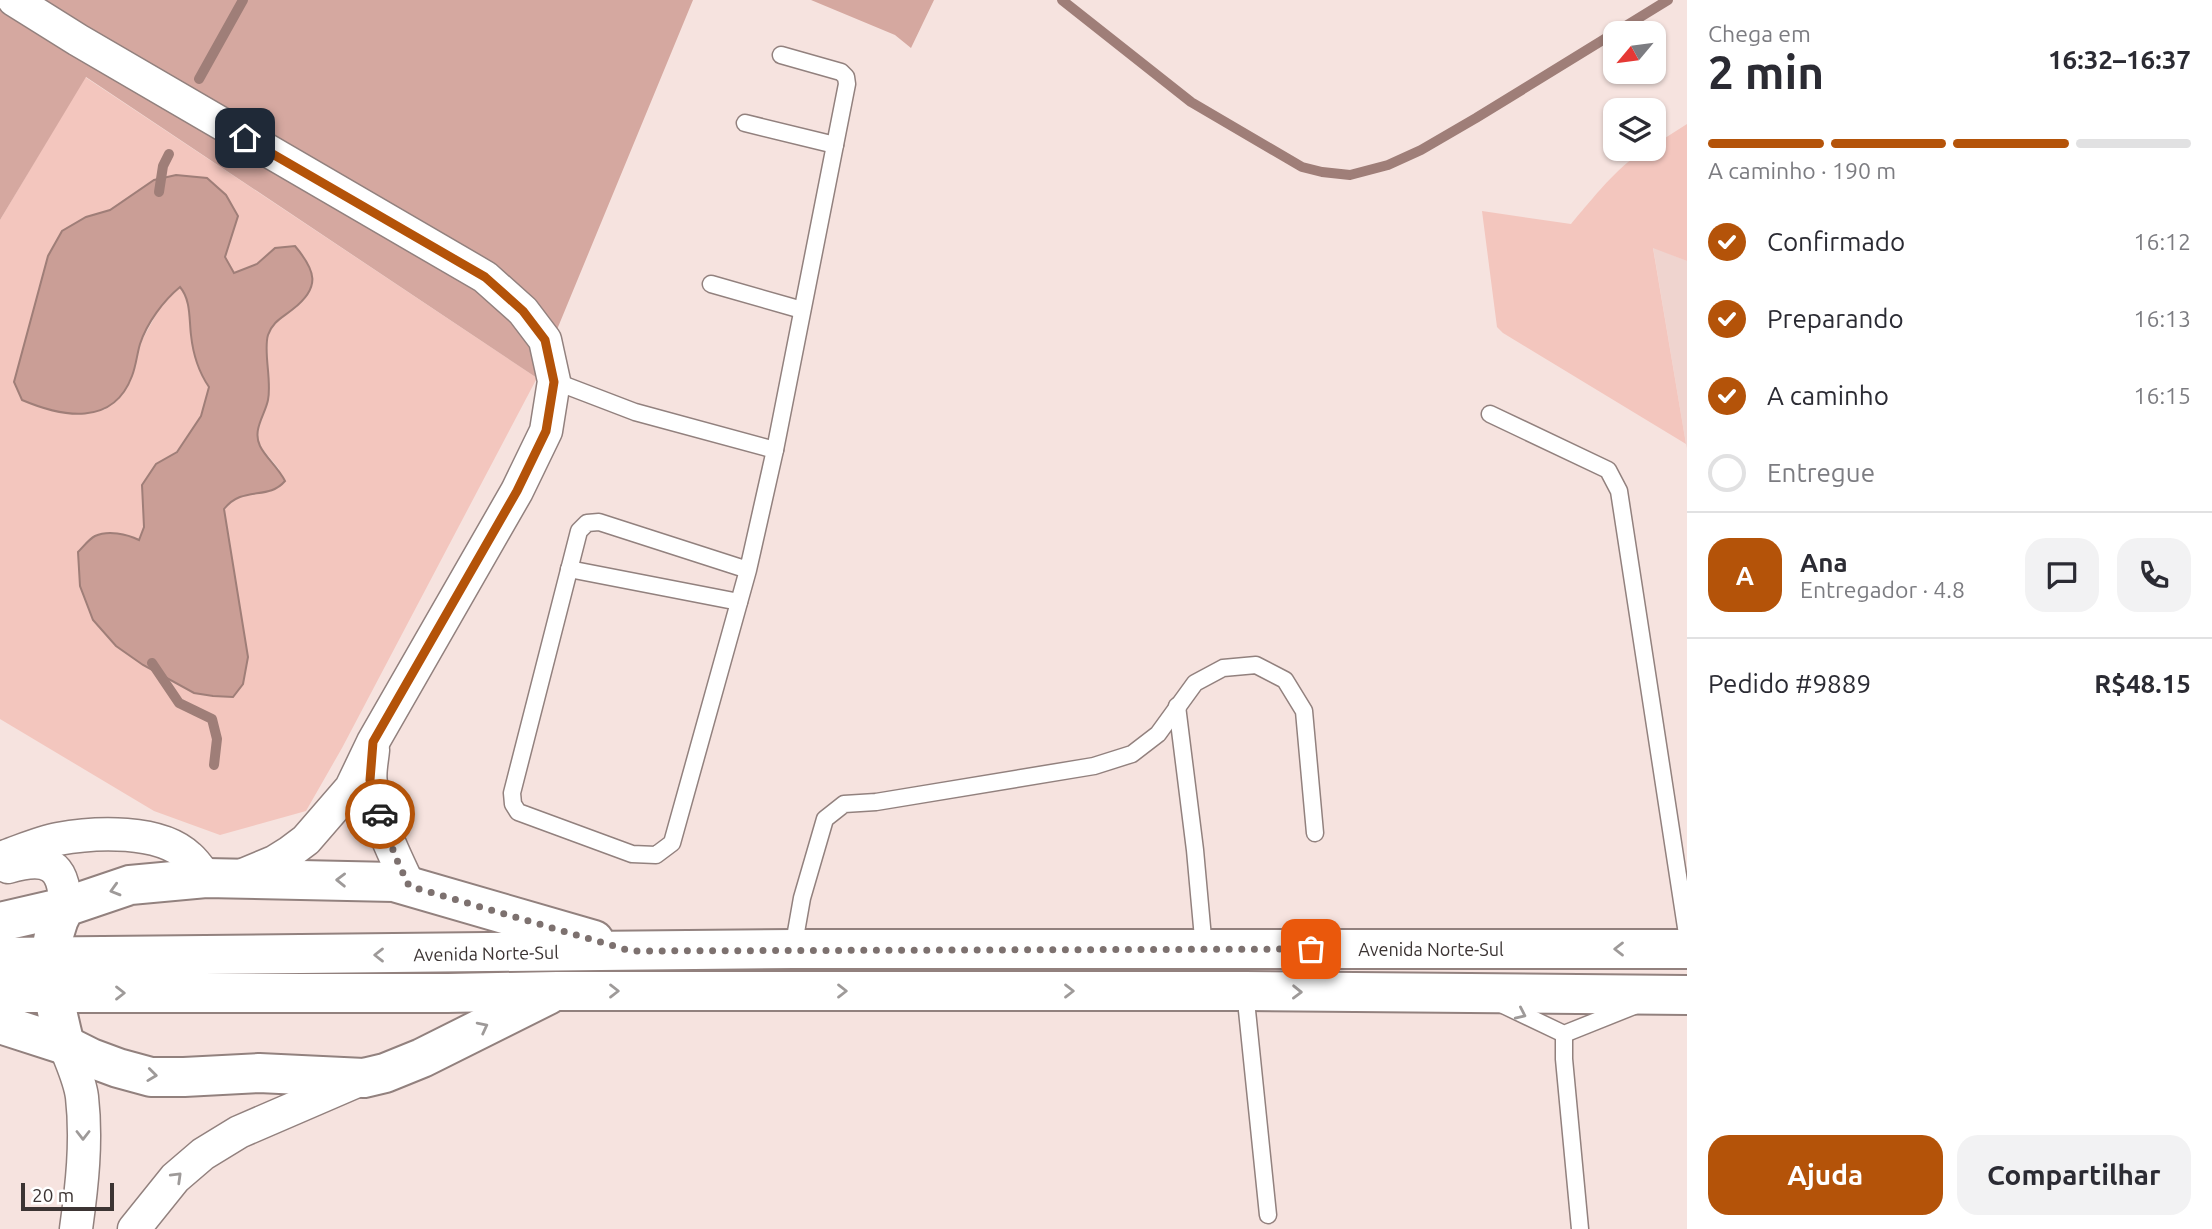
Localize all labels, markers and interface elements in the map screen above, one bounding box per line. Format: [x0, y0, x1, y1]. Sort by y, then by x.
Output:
north arrow [1603, 21, 1666, 84]
map controls [1603, 21, 1666, 161]
text: Chega em [1708, 21, 1811, 46]
text: 16:32–16:37 [2048, 45, 2191, 74]
text: 2 min [1708, 46, 1824, 98]
button: layers [1603, 98, 1666, 161]
pin [215, 108, 275, 168]
icon: home [226, 119, 264, 157]
text: A caminho · 190 m [1708, 158, 1896, 183]
icon: check [1708, 223, 1746, 261]
text: Confirmado [1767, 227, 1905, 256]
text: 16:12 [2133, 229, 2191, 254]
icon: check [1708, 300, 1746, 338]
text: Preparando [1767, 304, 1904, 333]
text: 16:13 [2133, 306, 2191, 331]
icon: check [1708, 377, 1746, 415]
text: A caminho [1767, 381, 1889, 410]
text: 16:15 [2133, 383, 2191, 408]
text: Entregue [1767, 458, 1875, 487]
button: chat [2025, 538, 2099, 612]
button: phone [2117, 538, 2191, 612]
text: Ana [1800, 548, 1848, 577]
text: A [1736, 561, 1754, 590]
text: Entregador · 4.8 [1800, 577, 1965, 602]
text: Pedido #9889 [1708, 669, 1871, 698]
text: R$48.15 [2094, 669, 2191, 698]
courier [345, 779, 415, 849]
icon: car [361, 795, 399, 833]
one-way arrow [336, 872, 347, 887]
one-way arrow [109, 881, 121, 896]
pin [1281, 919, 1341, 979]
icon: bag [1292, 930, 1330, 968]
street label: Avenida Norte-Sul [1358, 939, 1504, 959]
one-way arrow [1613, 941, 1624, 957]
street label: Avenida Norte-Sul [413, 942, 559, 964]
one-way arrow [373, 947, 384, 962]
one-way arrow [609, 983, 620, 999]
one-way arrow [837, 983, 847, 999]
one-way arrow [1064, 983, 1075, 999]
one-way arrow [1292, 984, 1302, 1000]
one-way arrow [115, 985, 126, 1001]
one-way arrow [1514, 1006, 1526, 1020]
one-way arrow [476, 1022, 488, 1036]
one-way arrow [146, 1068, 158, 1083]
one-way arrow [75, 1130, 91, 1141]
button: Ajuda [1708, 1135, 1943, 1215]
button: Compartilhar [1957, 1135, 2191, 1215]
one-way arrow [169, 1172, 182, 1185]
scale bar [21, 1180, 114, 1212]
text: 20 m [32, 1184, 74, 1206]

